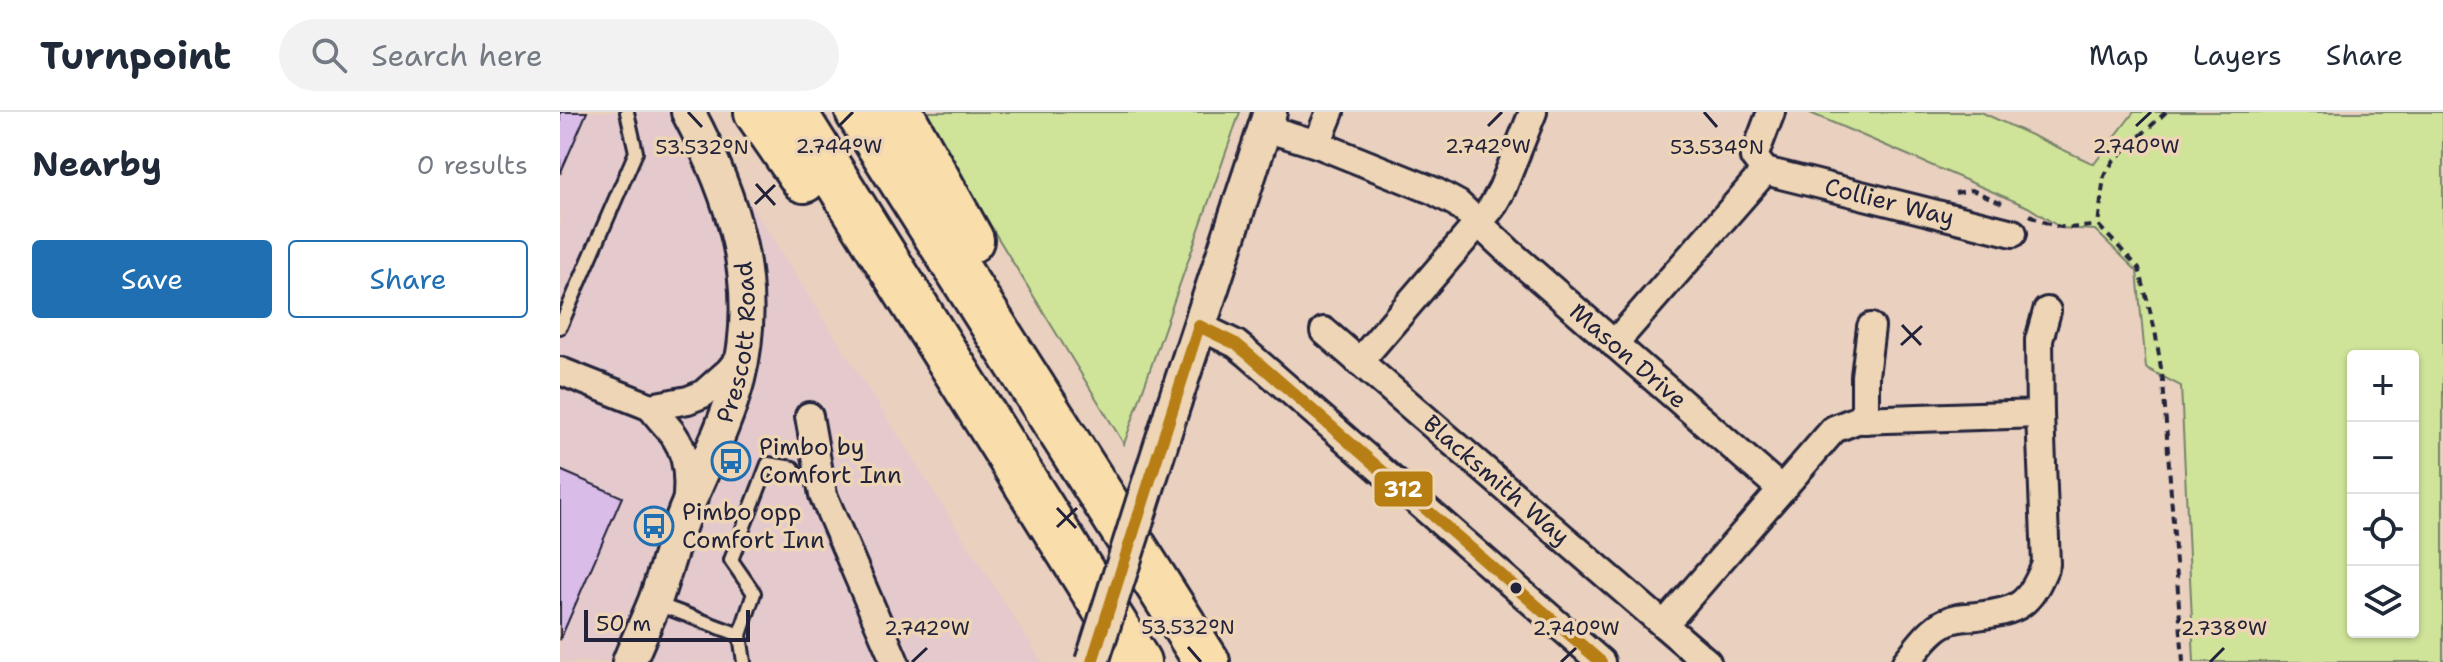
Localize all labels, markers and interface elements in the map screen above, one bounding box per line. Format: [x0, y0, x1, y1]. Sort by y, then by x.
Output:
search box [279, 19, 839, 91]
text: Turnpoint [40, 30, 231, 81]
icon: search [307, 33, 351, 77]
text: Search here [371, 35, 543, 76]
text: Map [2089, 36, 2149, 74]
text: Layers [2193, 36, 2282, 74]
text: Share [2326, 36, 2403, 74]
text: 2.744°W [796, 133, 882, 159]
text: 2.742°W [1445, 133, 1531, 159]
text: 2.740°W [2092, 133, 2180, 159]
text: 53.532°N [655, 134, 749, 160]
text: 53.534°N [1670, 134, 1764, 160]
text: Nearby [32, 141, 162, 187]
text: 0 results [416, 147, 528, 182]
street label: Collier Way [1821, 171, 1958, 234]
button: Save [32, 240, 272, 318]
button: Share [288, 240, 528, 318]
street label: Prescott Road [709, 260, 763, 428]
street label: Mason Drive [1563, 296, 1694, 416]
map controls [2347, 350, 2419, 638]
button: + [2347, 350, 2419, 422]
street label: Blacksmith Way [1416, 408, 1577, 552]
button: − [2347, 422, 2419, 494]
place label: Pimbo by Comfort Inn [759, 431, 902, 491]
bus stop icon: Pimbo by Comfort Inn [710, 440, 752, 482]
line badge: 312 [1373, 470, 1434, 508]
text: 312 [1383, 475, 1423, 504]
button: locate [2347, 494, 2419, 566]
place label: Pimbo opp Comfort Inn [682, 496, 825, 556]
bus stop icon: Pimbo opp Comfort Inn [633, 505, 675, 547]
button: layers [2347, 566, 2419, 638]
unlabelled marker [1508, 580, 1524, 596]
scale bar [584, 606, 750, 642]
text: 50 m [596, 609, 651, 638]
text: 53.532°N [1141, 614, 1235, 640]
text: 2.742°W [884, 615, 970, 641]
text: 2.740°W [1532, 615, 1620, 641]
text: 2.738°W [2181, 615, 2267, 641]

